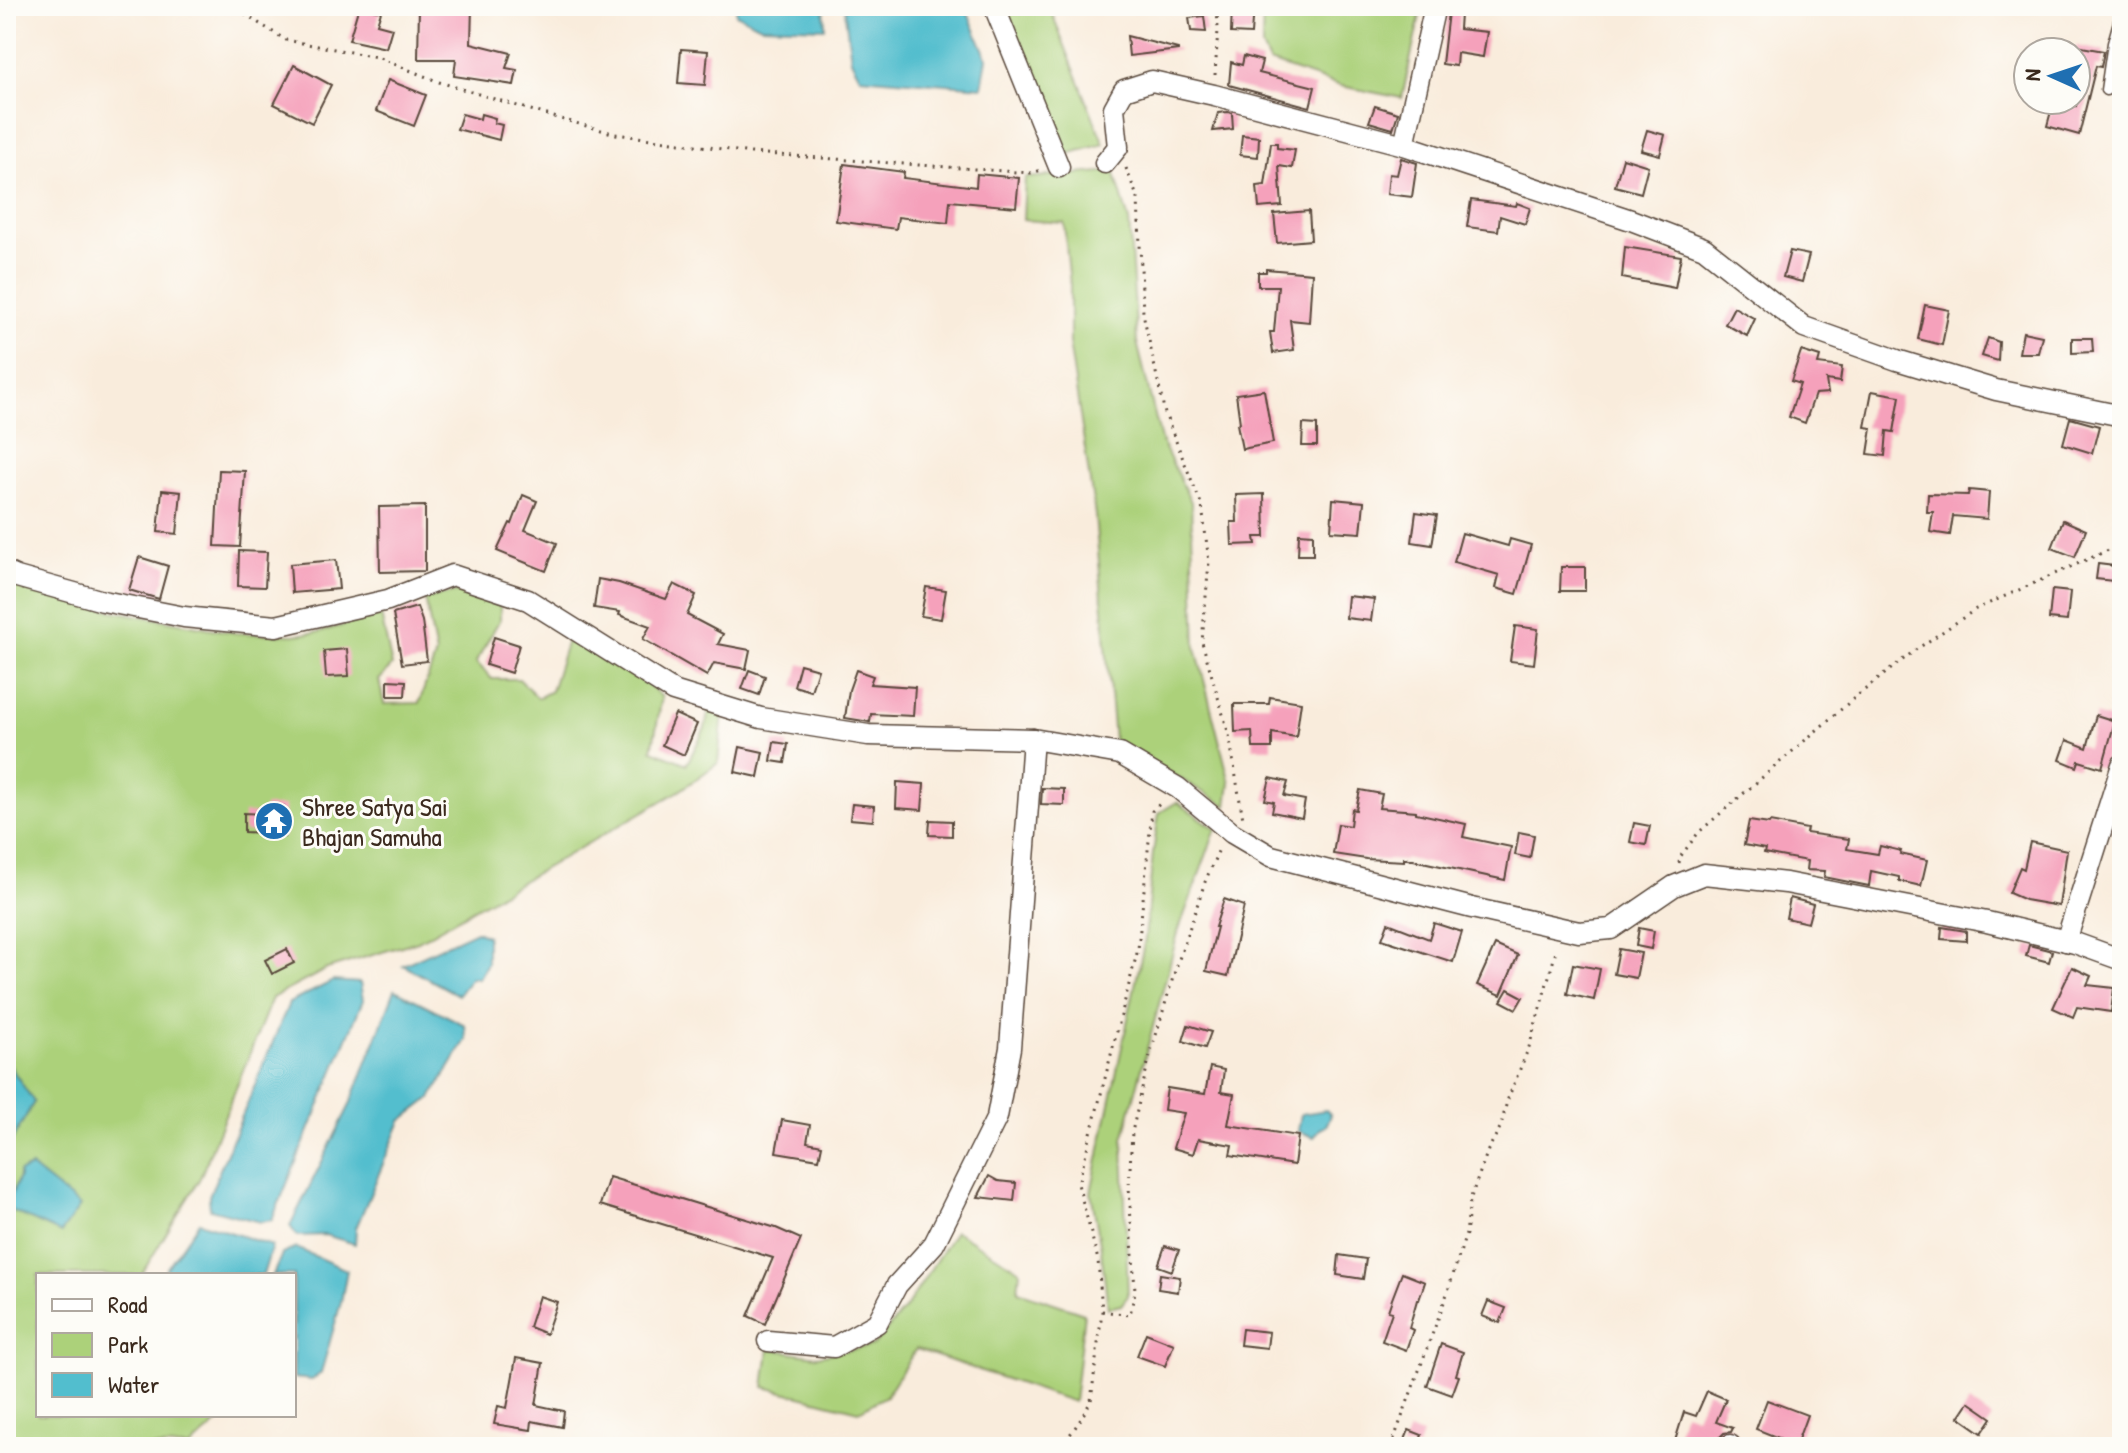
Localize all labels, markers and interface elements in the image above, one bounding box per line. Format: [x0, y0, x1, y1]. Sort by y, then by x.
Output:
north arrow [2012, 36, 2092, 116]
text: N [2017, 68, 2047, 82]
place label: Shree Satya Sai Bhajan Samuha [302, 789, 448, 854]
temple icon: Shree Satya Sai Bhajan Samuha [253, 800, 295, 842]
legend [36, 1273, 296, 1417]
text: Road [108, 1288, 147, 1320]
text: Park [108, 1328, 148, 1360]
text: Water [108, 1368, 159, 1400]

